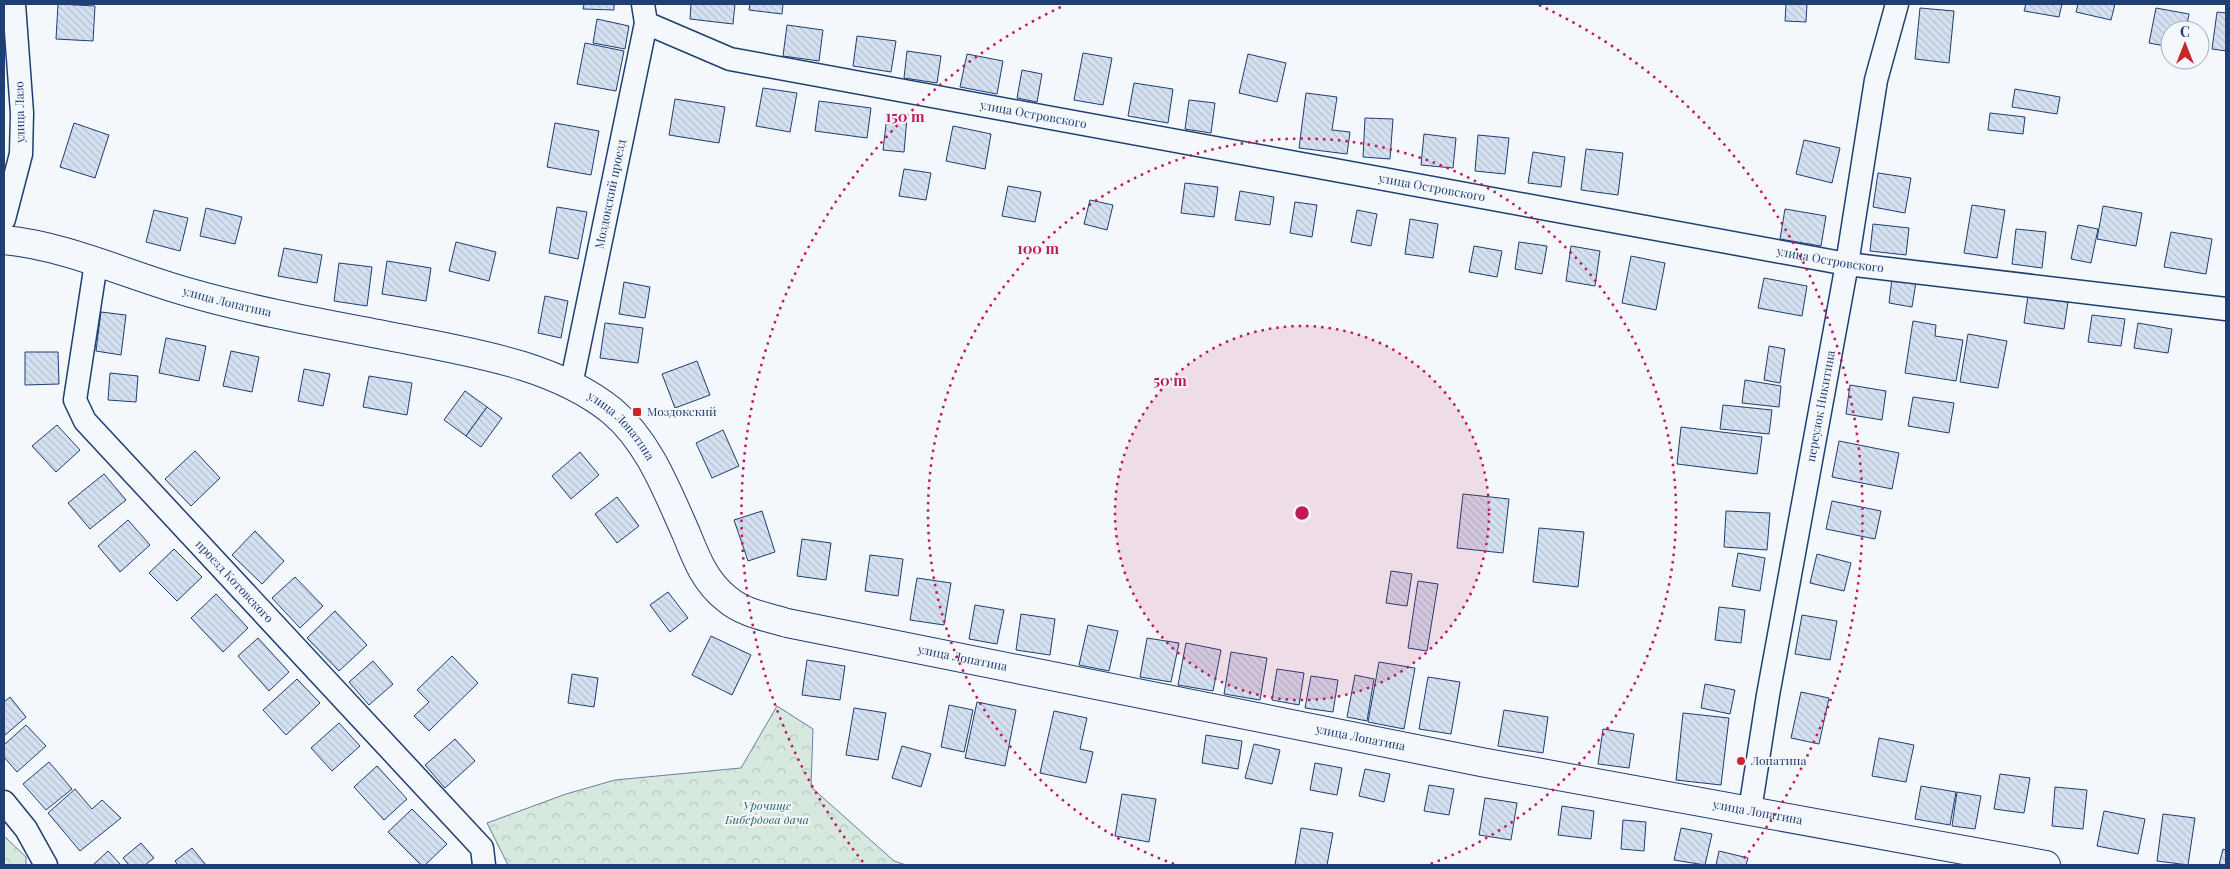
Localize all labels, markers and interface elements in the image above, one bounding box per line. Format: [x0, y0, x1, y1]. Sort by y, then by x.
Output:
north arrow [2160, 20, 2210, 70]
text: С [2180, 22, 2190, 41]
street label: улица Лазо [10, 81, 28, 144]
street label: улица Островского [978, 96, 1089, 131]
text: 150 m [885, 106, 925, 126]
street label: Моздокский проезд [590, 137, 629, 250]
street label: улица Островского [1376, 169, 1487, 205]
text: 100 m [1017, 238, 1060, 258]
street label: улица Островского [1775, 242, 1885, 275]
street label: улица Лопатина [180, 282, 273, 320]
street label: переулок Никитина [1802, 349, 1838, 463]
text: 50 m [1153, 370, 1187, 390]
street label: улица Лопатина [584, 386, 659, 463]
place label: Моздокский [647, 403, 717, 419]
marker: Моздокский [631, 406, 643, 418]
centre of rings [1293, 504, 1311, 522]
street label: проезд Котовского [192, 536, 278, 626]
street label: улица Лопатина [916, 640, 1009, 674]
street label: улица Лопатина [1314, 720, 1407, 754]
place label: Лопатина [1750, 752, 1806, 768]
marker: Лопатина [1735, 755, 1747, 767]
street label: улица Лопатина [1711, 795, 1804, 827]
park label: Урочище Бибердова дача [724, 797, 809, 827]

